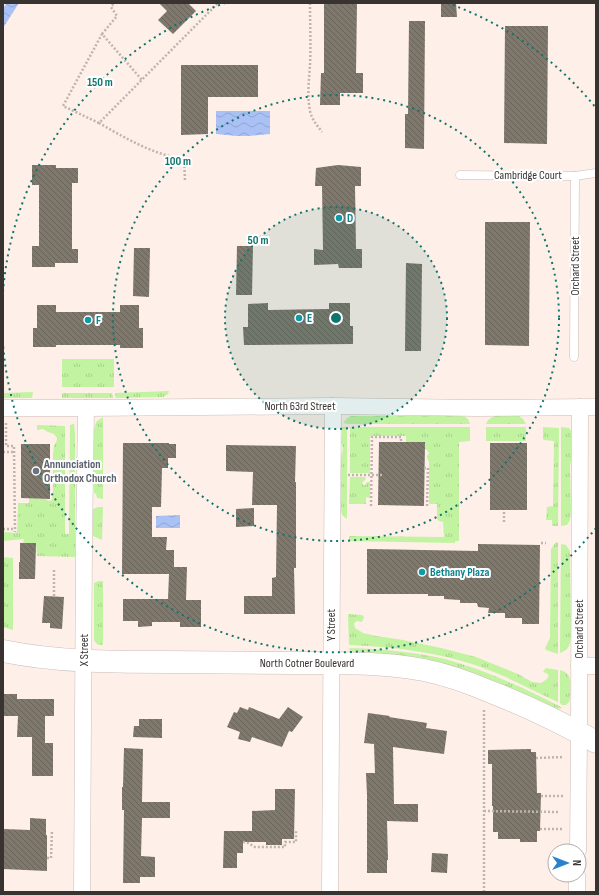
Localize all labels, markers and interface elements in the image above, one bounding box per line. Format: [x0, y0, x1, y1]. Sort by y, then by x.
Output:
text: 150 m [87, 75, 113, 90]
text: 100 m [165, 154, 191, 169]
street label: Cambridge Court [494, 168, 562, 183]
place label: D [347, 211, 353, 226]
marker: D [334, 213, 344, 223]
text: 50 m [248, 233, 268, 248]
street label: Orchard Street [568, 236, 583, 296]
place label: E [307, 311, 312, 326]
centre of rings [329, 311, 343, 325]
place label: F [96, 313, 101, 328]
marker: E [294, 313, 304, 323]
marker: F [83, 315, 93, 325]
street label: North 63rd Street [264, 399, 336, 414]
place label: Annunciation Orthodox Church [43, 457, 117, 486]
marker: Annunciation Orthodox Church [31, 466, 41, 476]
place label: Bethany Plaza [430, 565, 490, 580]
marker: Bethany Plaza [417, 567, 427, 577]
street label: Orchard Street [572, 599, 587, 659]
street label: Y Street [324, 609, 339, 641]
street label: X Street [77, 634, 92, 667]
street label: North Cotner Boulevard [260, 656, 354, 671]
north arrow [547, 843, 587, 883]
text: N [570, 860, 583, 866]

